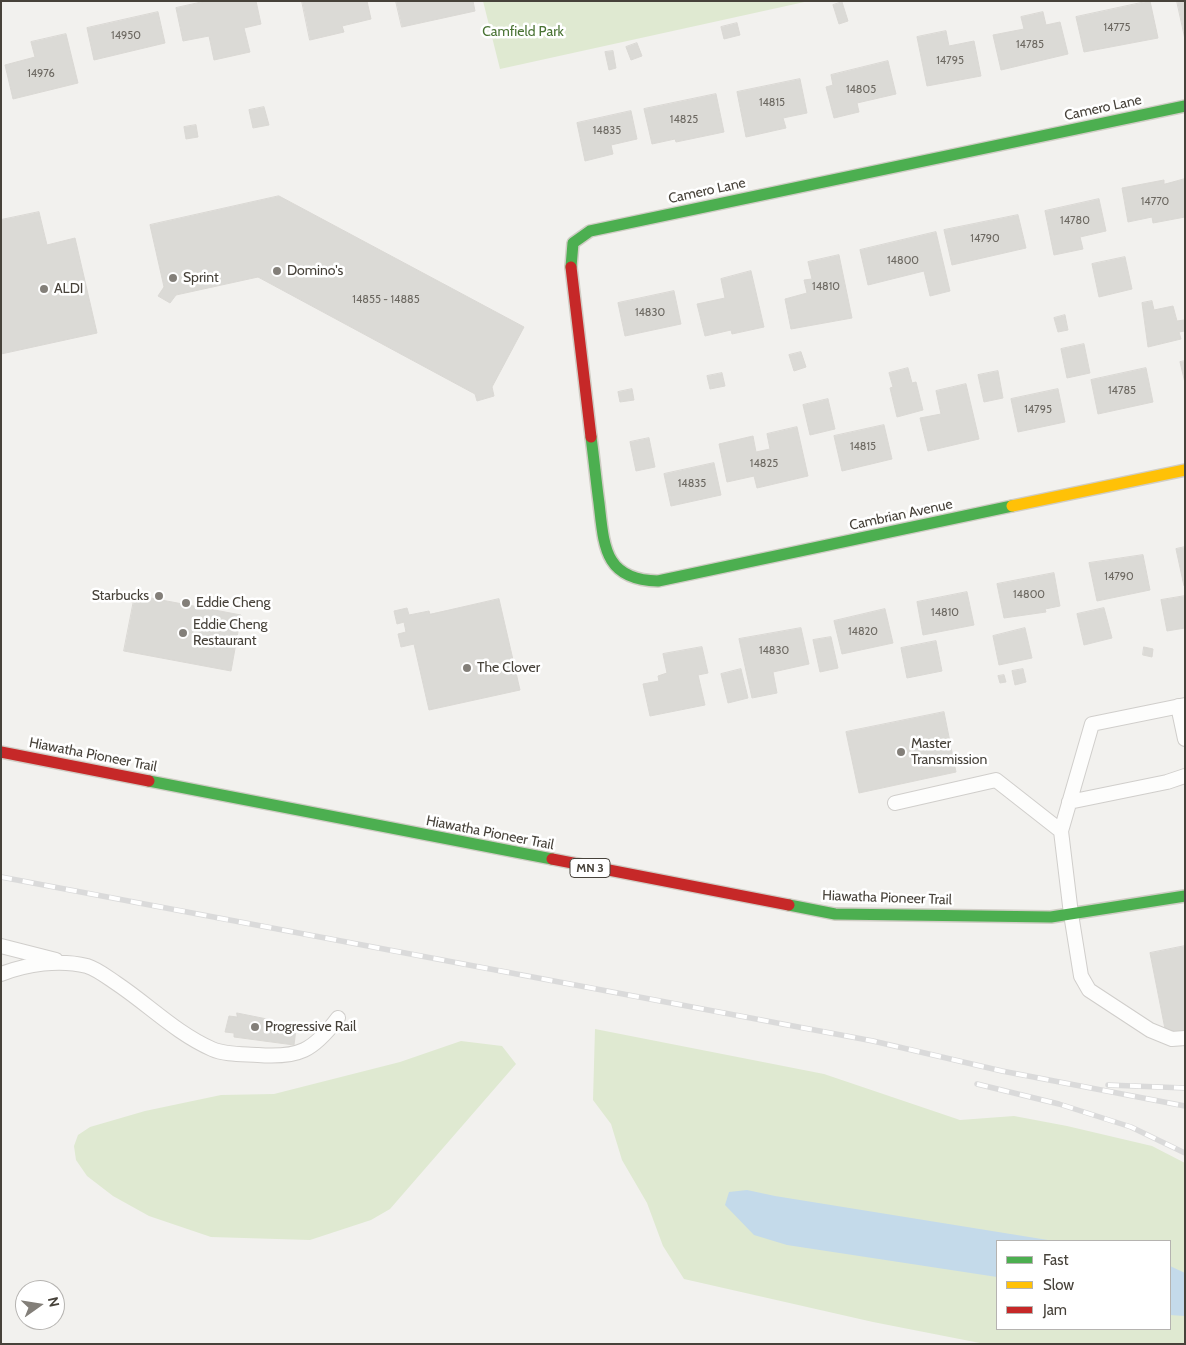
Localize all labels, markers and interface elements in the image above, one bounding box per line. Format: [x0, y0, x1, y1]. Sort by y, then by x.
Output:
house number: 14775 [1104, 21, 1130, 35]
park label: Camfield Park [482, 24, 564, 40]
house number: 14950 [111, 29, 141, 43]
house number: 14785 [1016, 38, 1044, 52]
house number: 14795 [936, 54, 964, 68]
house number: 14976 [27, 67, 55, 81]
house number: 14805 [846, 83, 876, 97]
street label: Camero Lane [1063, 92, 1143, 124]
house number: 14815 [759, 96, 785, 110]
house number: 14825 [670, 113, 698, 127]
house number: 14835 [593, 124, 621, 138]
street label: Camero Lane [667, 175, 747, 207]
house number: 14770 [1141, 195, 1169, 209]
house number: 14780 [1060, 214, 1090, 228]
house number: 14790 [970, 232, 1000, 246]
house number: 14800 [887, 254, 919, 268]
place label: Domino's [287, 263, 343, 279]
marker: Domino's [271, 265, 283, 277]
place label: Sprint [183, 270, 219, 286]
marker: Sprint [167, 272, 179, 284]
house number: 14810 [812, 280, 840, 294]
place label: ALDI [54, 281, 83, 297]
marker: ALDI [38, 283, 50, 295]
house number: 14855 - 14885 [352, 293, 420, 307]
house number: 14830 [635, 306, 665, 320]
house number: 14785 [1108, 384, 1136, 398]
house number: 14795 [1024, 403, 1052, 417]
house number: 14815 [850, 440, 876, 454]
house number: 14825 [750, 457, 778, 471]
house number: 14835 [678, 477, 706, 491]
street label: Cambrian Avenue [848, 496, 954, 534]
house number: 14790 [1104, 570, 1134, 584]
place label: Starbucks [92, 588, 149, 604]
house number: 14800 [1013, 588, 1045, 602]
marker: Starbucks [153, 590, 165, 602]
place label: Eddie Cheng [196, 595, 271, 611]
marker: Eddie Cheng [180, 597, 192, 609]
house number: 14810 [931, 606, 959, 620]
place label: Eddie Cheng Restaurant [193, 617, 268, 650]
house number: 14820 [848, 625, 878, 639]
marker: Eddie Cheng Restaurant [177, 627, 189, 639]
house number: 14830 [759, 644, 789, 658]
place label: The Clover [477, 660, 540, 676]
marker: The Clover [461, 662, 473, 674]
street label: Hiawatha Pioneer Trail [28, 734, 158, 776]
place label: Master Transmission [911, 736, 987, 769]
marker: Master Transmission [895, 746, 907, 758]
street label: Hiawatha Pioneer Trail [425, 812, 555, 854]
road number: MN 3 [570, 858, 610, 878]
street label: Hiawatha Pioneer Trail [822, 887, 952, 909]
place label: Progressive Rail [265, 1019, 356, 1035]
marker: Progressive Rail [249, 1021, 261, 1033]
legend [996, 1240, 1171, 1330]
text: Fast [1043, 1251, 1068, 1269]
text: Slow [1043, 1276, 1074, 1294]
north arrow [15, 1280, 65, 1330]
text: N [44, 1295, 64, 1309]
text: Jam [1043, 1301, 1067, 1319]

